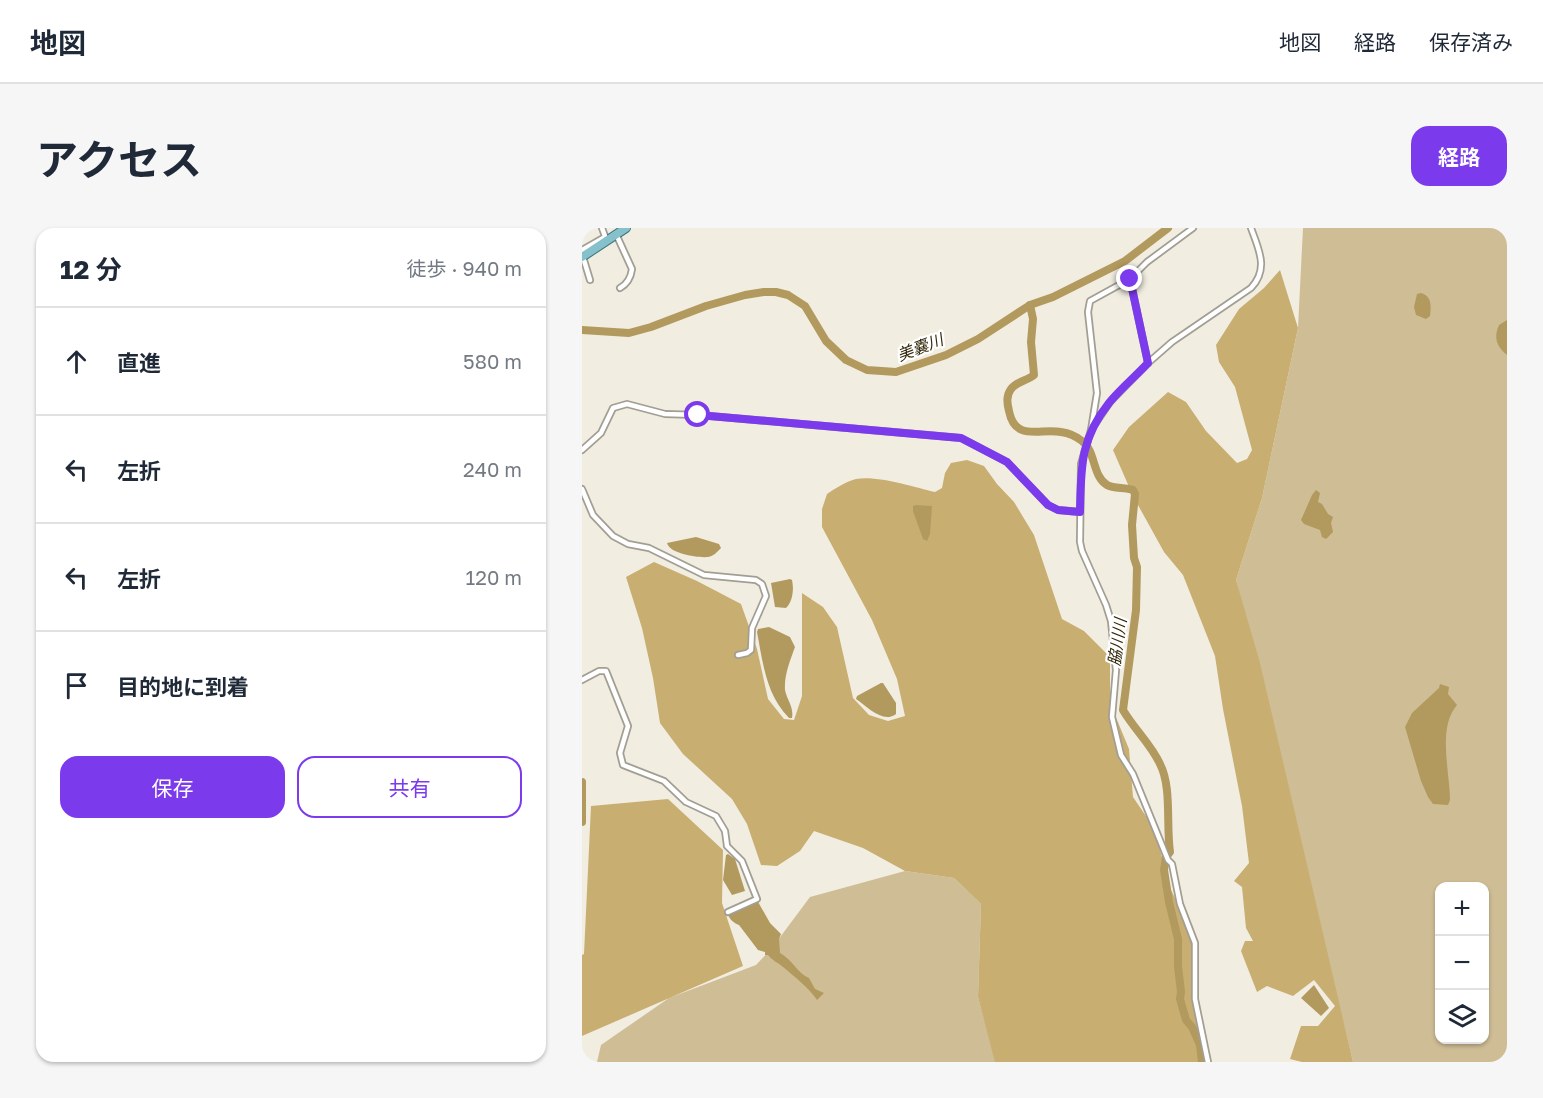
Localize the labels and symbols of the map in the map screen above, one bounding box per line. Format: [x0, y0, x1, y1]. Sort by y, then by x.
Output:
route end [1116, 265, 1142, 291]
water label: 美嚢川 [894, 328, 948, 365]
route start [684, 401, 710, 427]
water label: 脇川川 [1104, 615, 1131, 667]

